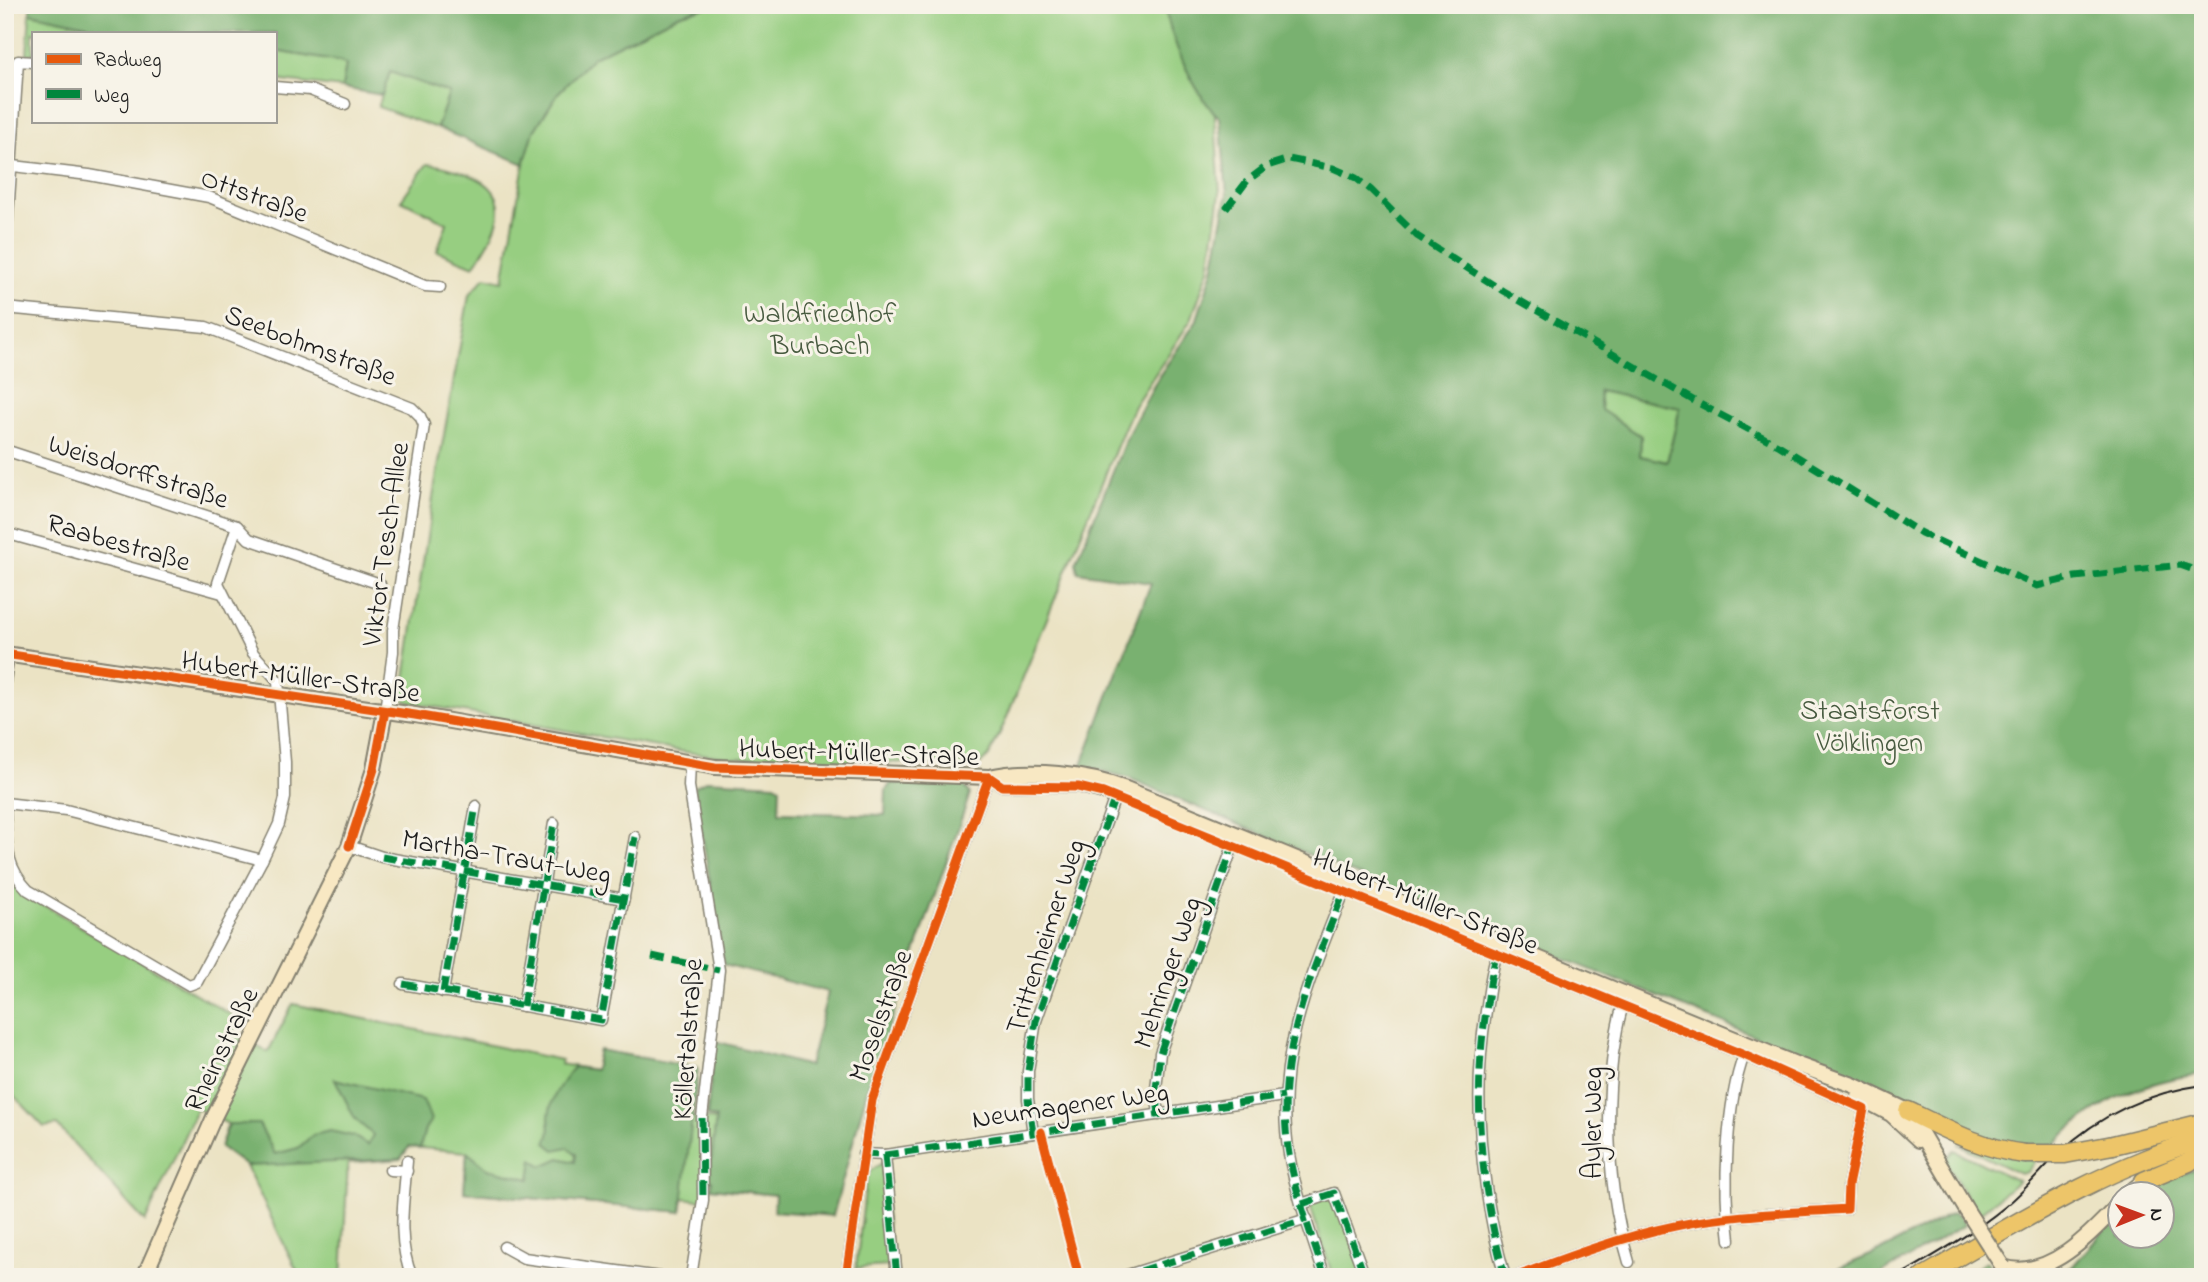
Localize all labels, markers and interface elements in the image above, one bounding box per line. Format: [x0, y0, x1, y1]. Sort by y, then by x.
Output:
legend [32, 32, 276, 122]
text: Radweg [94, 46, 161, 78]
text: Weg [94, 82, 129, 114]
street label: Ottstraße [194, 159, 314, 236]
park label: Waldfriedhof Burbach [744, 295, 896, 368]
street label: Seebohmstraße [218, 296, 402, 399]
street label: Weisdorffstraße [43, 425, 234, 522]
street label: Viktor-Tesch-Allee [353, 439, 422, 650]
street label: Raabestraße [41, 504, 195, 585]
street label: Hubert-Müller-Straße [179, 641, 423, 716]
park label: Staatsforst Völklingen [1800, 692, 1940, 765]
street label: Hubert-Müller-Straße [738, 730, 980, 779]
street label: Martha-Traut-Weg [399, 820, 614, 897]
street label: Trittenheimer Weg [997, 834, 1098, 1040]
street label: Hubert-Müller-Straße [1305, 839, 1544, 967]
street label: Mehringer Weg [1124, 892, 1214, 1055]
street label: Moselstraße [839, 944, 925, 1088]
street label: Köllertalstraße [663, 957, 716, 1121]
street label: Rheinstraße [175, 981, 271, 1120]
street label: Ayler Weg [1574, 1067, 1615, 1179]
street label: Neumagener Weg [969, 1073, 1172, 1142]
north arrow [2106, 1180, 2176, 1250]
text: N [2142, 1208, 2169, 1222]

